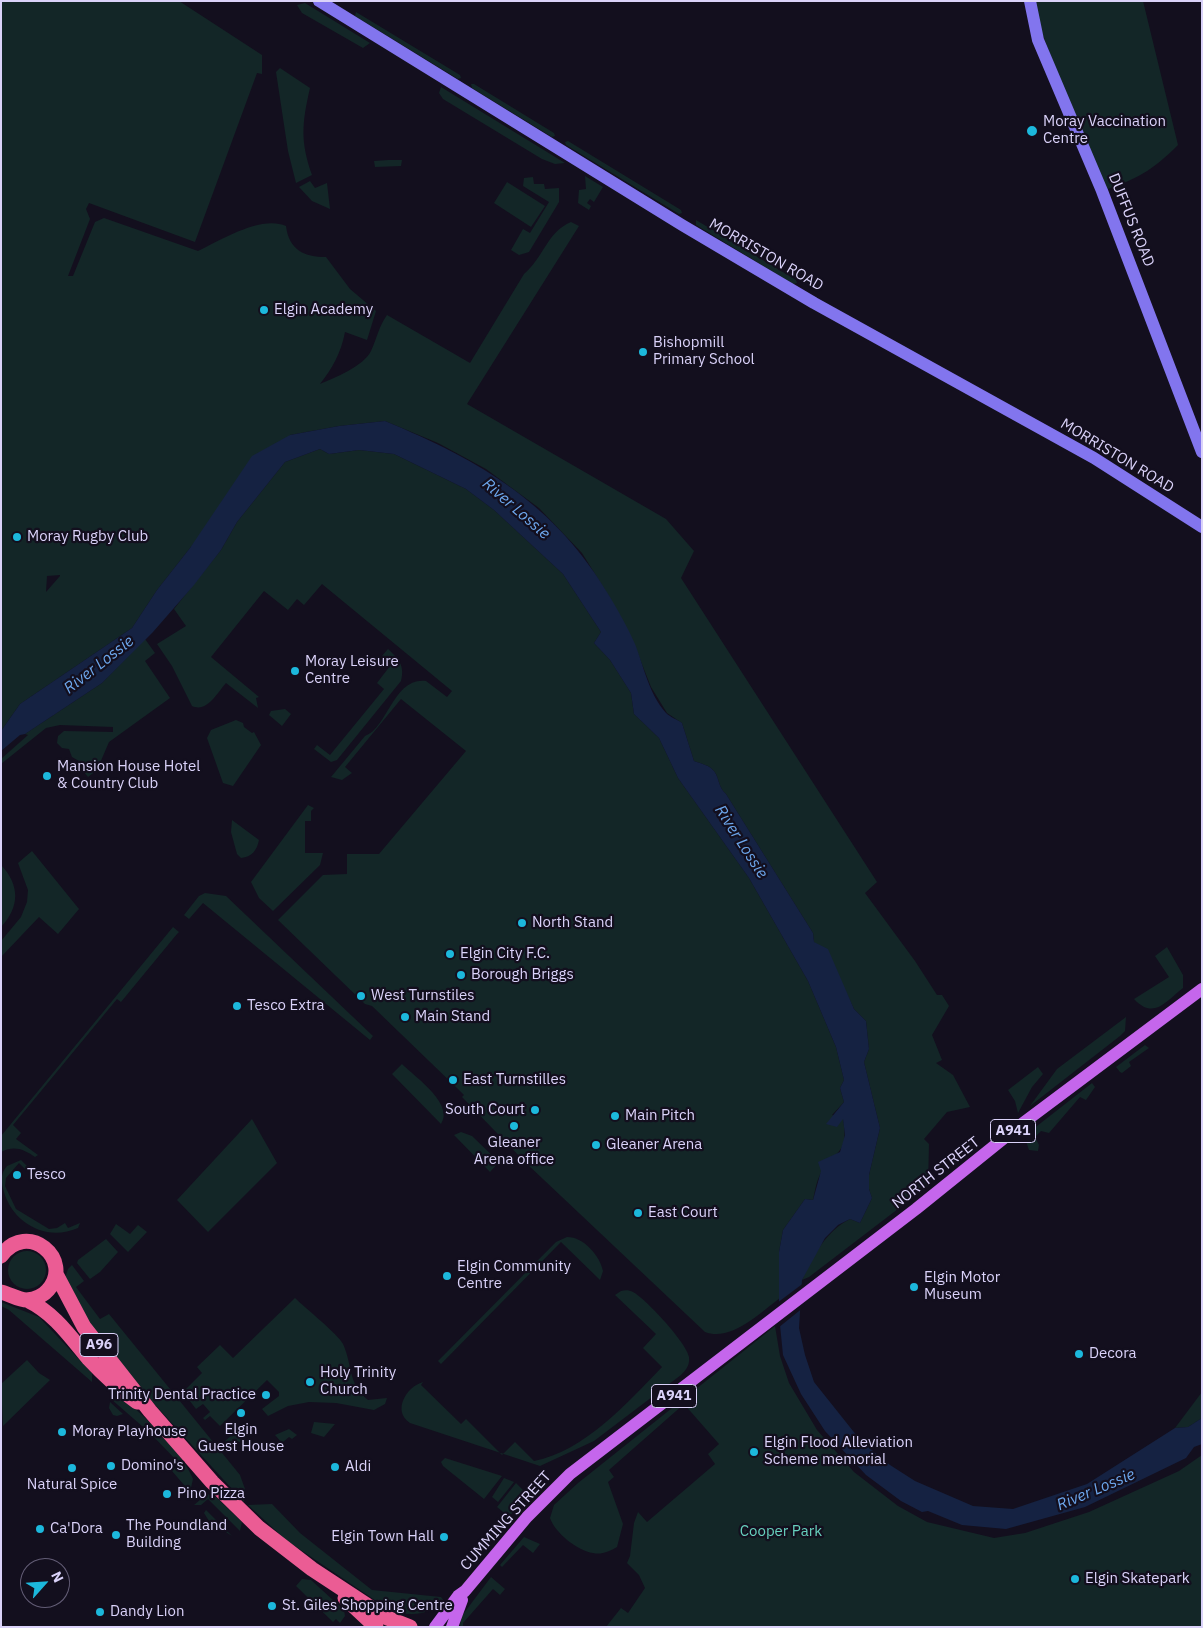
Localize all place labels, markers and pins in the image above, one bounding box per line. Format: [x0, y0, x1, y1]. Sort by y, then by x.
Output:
place label: Moray Vaccination Centre [1043, 113, 1166, 148]
marker: Moray Vaccination Centre [1025, 124, 1039, 138]
place label: Elgin Academy [274, 301, 373, 319]
marker: Elgin Academy [258, 304, 270, 316]
place label: Bishopmill Primary School [653, 334, 755, 369]
marker: Bishopmill Primary School [637, 346, 649, 358]
place label: Moray Rugby Club [27, 528, 148, 546]
marker: Moray Rugby Club [11, 531, 23, 543]
place label: Moray Leisure Centre [305, 653, 399, 688]
marker: Moray Leisure Centre [289, 665, 301, 677]
place label: Mansion House Hotel & Country Club [57, 758, 200, 793]
marker: Mansion House Hotel & Country Club [41, 770, 53, 782]
place label: North Stand [532, 914, 613, 932]
marker: North Stand [516, 917, 528, 929]
place label: Elgin City F.C. [460, 945, 550, 963]
marker: Elgin City F.C. [444, 948, 456, 960]
place label: Borough Briggs [471, 966, 574, 984]
marker: Borough Briggs [455, 969, 467, 981]
place label: West Turnstiles [371, 987, 475, 1005]
marker: West Turnstiles [355, 990, 367, 1002]
place label: Tesco Extra [247, 997, 325, 1015]
marker: Tesco Extra [231, 1000, 243, 1012]
place label: Main Stand [415, 1008, 490, 1026]
marker: Main Stand [399, 1011, 411, 1023]
place label: East Turnstilles [463, 1071, 566, 1089]
marker: East Turnstilles [447, 1074, 459, 1086]
place label: South Court [445, 1101, 525, 1119]
marker: South Court [529, 1104, 541, 1116]
place label: Main Pitch [625, 1107, 695, 1125]
marker: Main Pitch [609, 1110, 621, 1122]
marker: Gleaner Arena office [508, 1120, 520, 1132]
place label: Gleaner Arena office [474, 1134, 554, 1169]
place label: Gleaner Arena [606, 1136, 702, 1154]
marker: Gleaner Arena [590, 1139, 602, 1151]
place label: Tesco [27, 1166, 66, 1184]
marker: Tesco [11, 1169, 23, 1181]
place label: East Court [648, 1204, 718, 1222]
marker: East Court [632, 1207, 644, 1219]
place label: Elgin Community Centre [457, 1258, 571, 1293]
place label: Elgin Motor Museum [924, 1269, 1000, 1304]
marker: Elgin Community Centre [441, 1270, 453, 1282]
marker: Elgin Motor Museum [908, 1281, 920, 1293]
place label: Decora [1089, 1345, 1137, 1363]
marker: Decora [1073, 1348, 1085, 1360]
place label: Holy Trinity Church [320, 1364, 396, 1399]
marker: Holy Trinity Church [304, 1376, 316, 1388]
place label: Trinity Dental Practice [108, 1386, 256, 1404]
marker: Trinity Dental Practice [260, 1389, 272, 1401]
marker: Elgin Guest House [235, 1407, 247, 1419]
place label: Elgin Guest House [198, 1421, 284, 1456]
place label: Moray Playhouse [72, 1423, 187, 1441]
marker: Moray Playhouse [56, 1426, 68, 1438]
place label: Elgin Flood Alleviation Scheme memorial [764, 1434, 913, 1469]
marker: Elgin Flood Alleviation Scheme memorial [748, 1446, 760, 1458]
place label: Domino's [121, 1457, 184, 1475]
place label: Aldi [345, 1458, 371, 1476]
marker: Domino's [105, 1460, 117, 1472]
marker: Aldi [329, 1461, 341, 1473]
marker: Natural Spice [66, 1462, 78, 1474]
place label: Natural Spice [27, 1476, 117, 1494]
place label: Pino Pizza [177, 1485, 245, 1503]
marker: Pino Pizza [161, 1488, 173, 1500]
place label: The Poundland Building [126, 1517, 227, 1552]
place label: Ca'Dora [50, 1520, 103, 1538]
marker: Ca'Dora [34, 1523, 46, 1535]
place label: Elgin Town Hall [331, 1528, 434, 1546]
marker: The Poundland Building [110, 1529, 122, 1541]
marker: Elgin Town Hall [438, 1531, 450, 1543]
place label: Elgin Skatepark [1085, 1570, 1190, 1588]
marker: Elgin Skatepark [1069, 1573, 1081, 1585]
place label: St. Giles Shopping Centre [282, 1597, 453, 1615]
marker: St. Giles Shopping Centre [266, 1600, 278, 1612]
place label: Dandy Lion [110, 1603, 185, 1621]
marker: Dandy Lion [94, 1606, 106, 1618]

